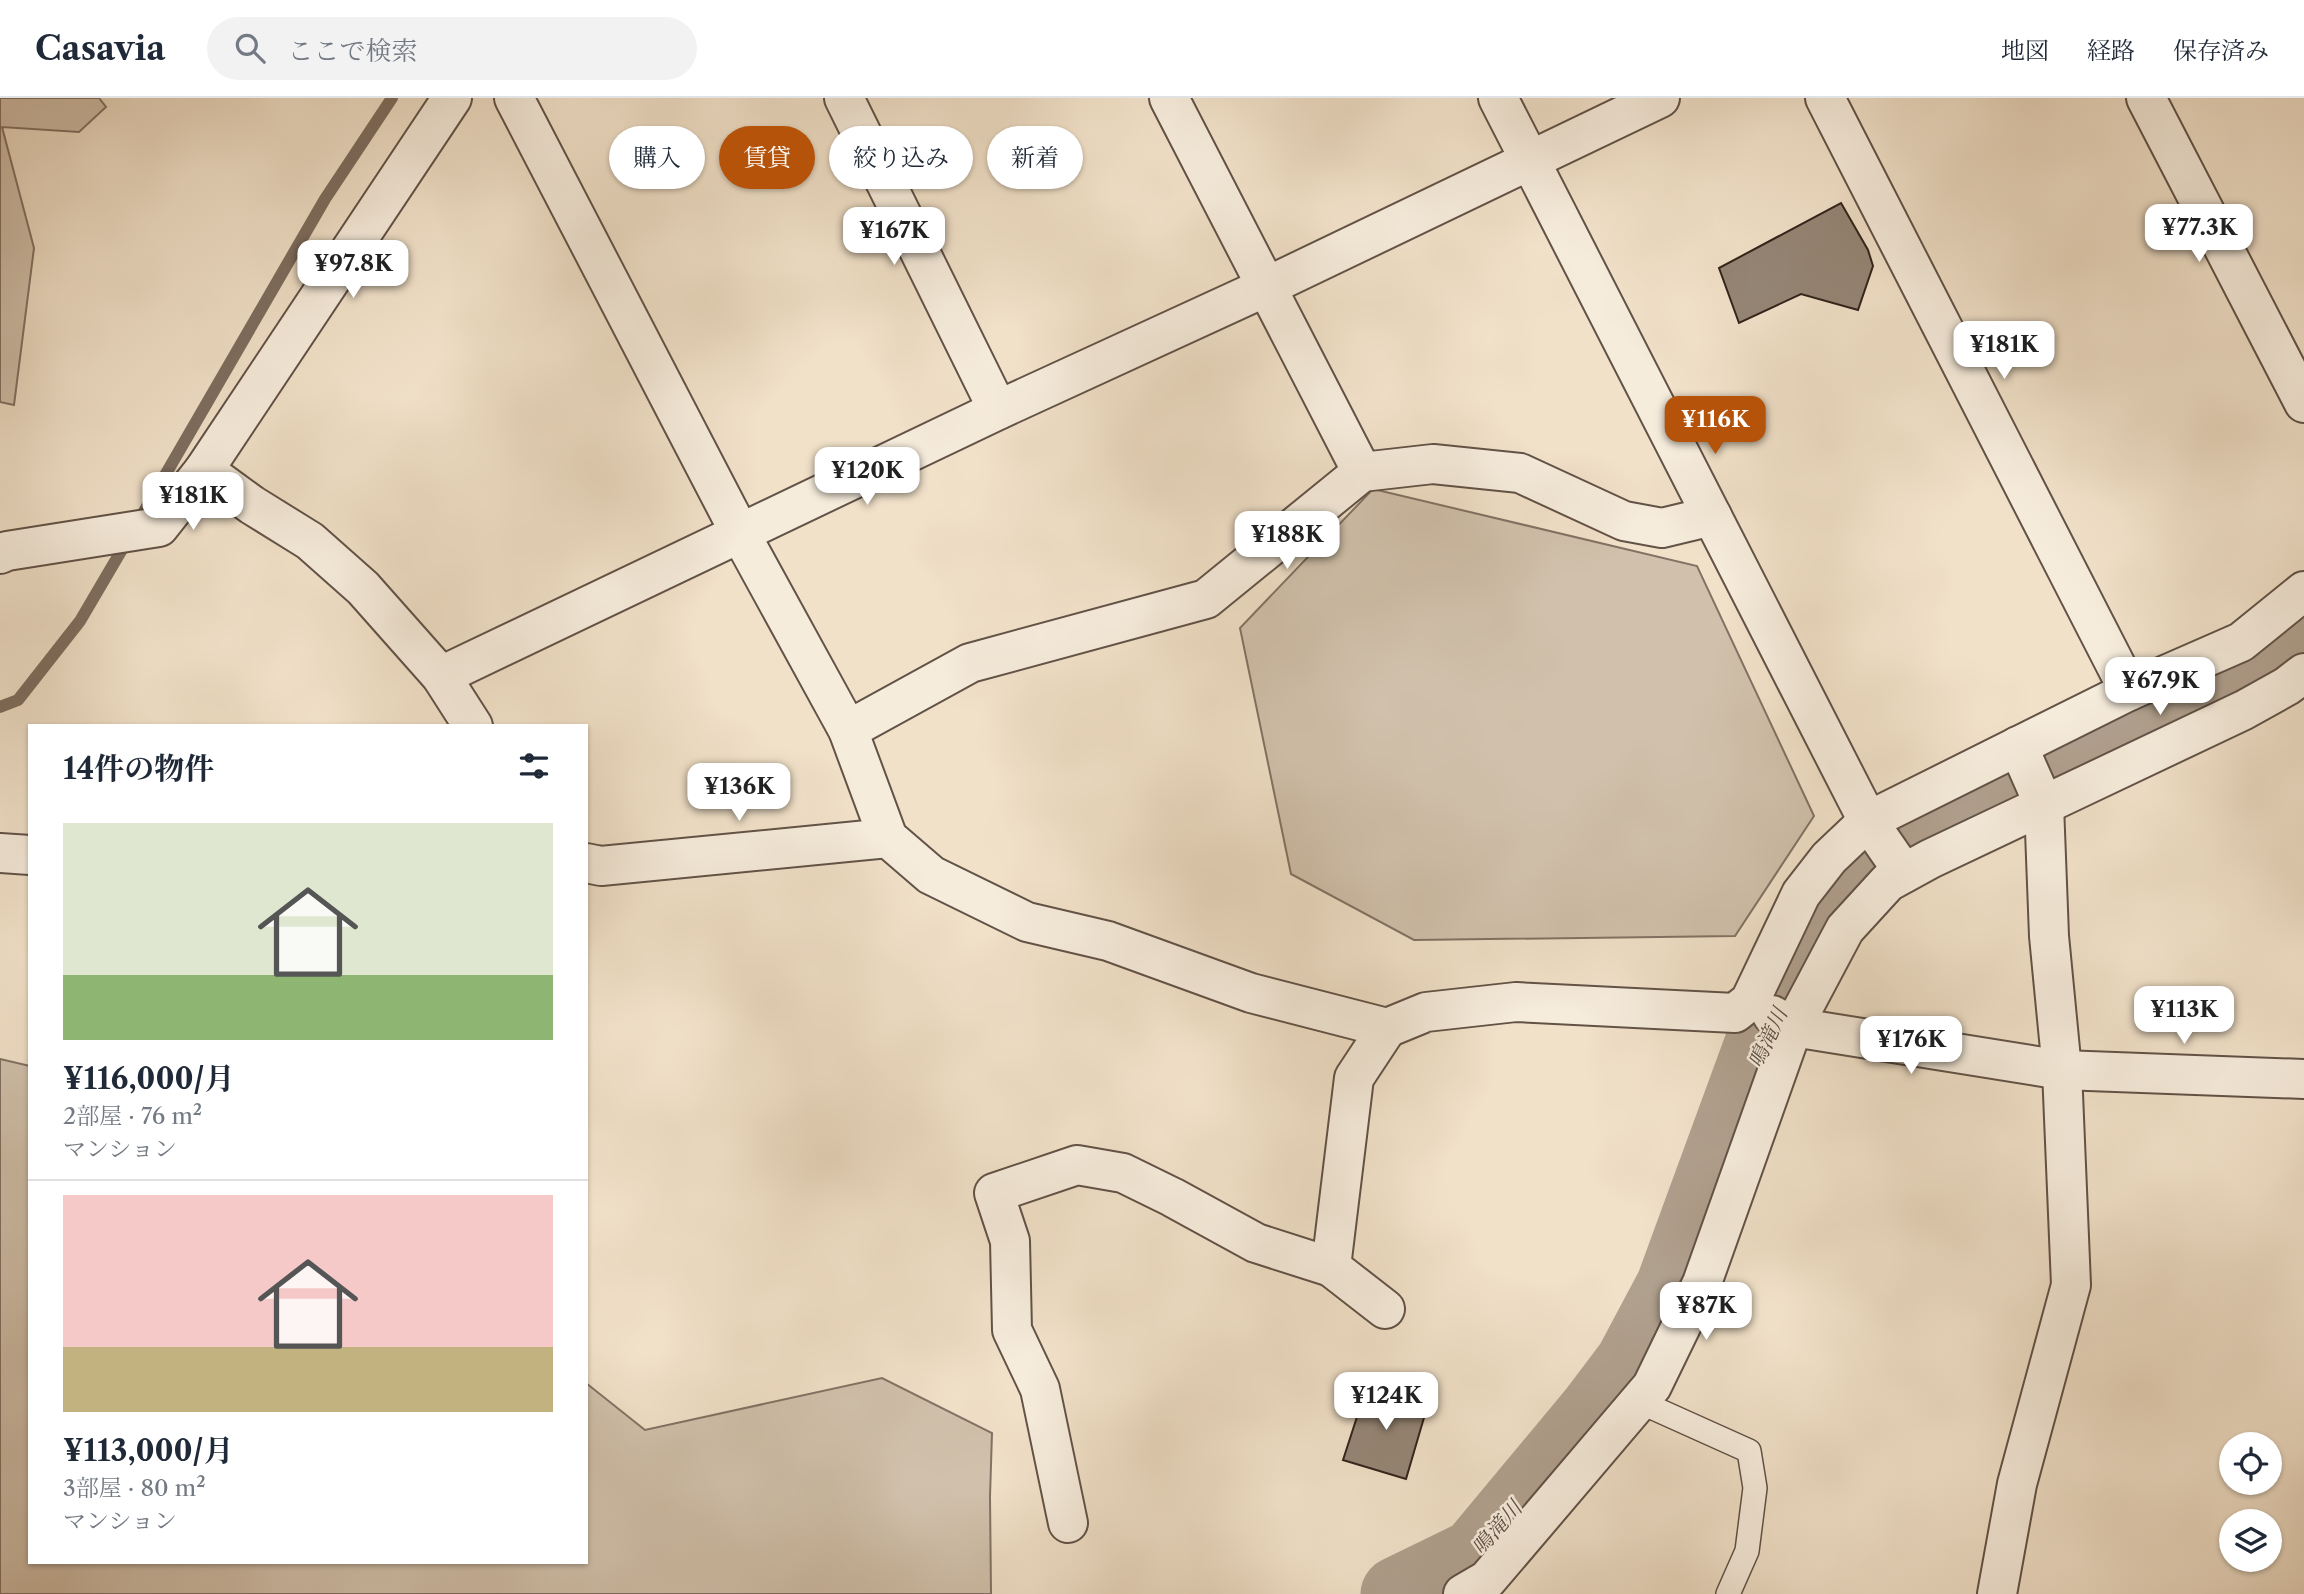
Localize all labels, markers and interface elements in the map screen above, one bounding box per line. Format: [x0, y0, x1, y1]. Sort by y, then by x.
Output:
search box [207, 17, 697, 80]
text: Casavia [35, 28, 165, 69]
icon: search [231, 29, 269, 67]
text: ここで検索 [287, 35, 417, 67]
text: 地図 [2001, 36, 2049, 65]
text: 経路 [2087, 36, 2135, 65]
text: 保存済み [2173, 36, 2269, 65]
chip: 購入 [609, 126, 705, 189]
chip: 賃貸 [719, 126, 815, 189]
chip: 絞り込み [829, 126, 973, 189]
chip: 新着 [987, 126, 1083, 189]
pin: ¥77.3K [2142, 204, 2256, 264]
pin: ¥167K [845, 208, 943, 267]
text: ¥77.3K [2161, 213, 2237, 241]
text: ¥167K [859, 216, 929, 244]
pin: ¥97.8K [296, 240, 410, 300]
text: ¥97.8K [313, 249, 393, 277]
pin: ¥181K [1955, 322, 2053, 381]
text: ¥181K [1970, 330, 2039, 358]
pin: ¥116K [1666, 396, 1764, 456]
text: ¥116K [1681, 405, 1749, 433]
pin: ¥120K [818, 448, 916, 507]
text: ¥120K [831, 456, 903, 484]
pin: ¥181K [144, 472, 242, 532]
text: ¥181K [159, 481, 228, 509]
pin: ¥188K [1238, 512, 1336, 571]
text: ¥188K [1251, 520, 1323, 548]
pin: ¥67.9K [2103, 658, 2217, 717]
text: ¥67.9K [2121, 666, 2199, 694]
icon: filters [515, 747, 553, 785]
text: 14件の物件 [63, 750, 214, 787]
pin: ¥136K [690, 764, 788, 823]
text: ¥136K [703, 772, 775, 800]
icon: home [245, 869, 371, 995]
pin: ¥113K [2135, 986, 2233, 1046]
text: ¥113K [2150, 995, 2218, 1023]
water label: 鳴滝川 [1743, 1002, 1793, 1072]
pin: ¥176K [1862, 1016, 1960, 1076]
text: ¥176K [1876, 1025, 1946, 1053]
text: ¥116,000/月 [63, 1060, 234, 1097]
text: 2部屋 · 76 m² [63, 1102, 202, 1130]
text: マンション [63, 1135, 177, 1163]
icon: home [245, 1241, 371, 1367]
pin: ¥87K [1665, 1282, 1747, 1342]
text: ¥87K [1676, 1291, 1736, 1319]
pin: ¥124K [1337, 1372, 1435, 1432]
text: ¥124K [1350, 1381, 1422, 1409]
text: ¥113,000/月 [63, 1432, 233, 1469]
map controls [2219, 1432, 2282, 1572]
button: locate [2219, 1432, 2282, 1495]
text: 3部屋 · 80 m² [63, 1474, 206, 1502]
water label: 鳴滝川 [1467, 1494, 1528, 1560]
text: マンション [63, 1507, 177, 1535]
button: layers [2219, 1509, 2282, 1572]

